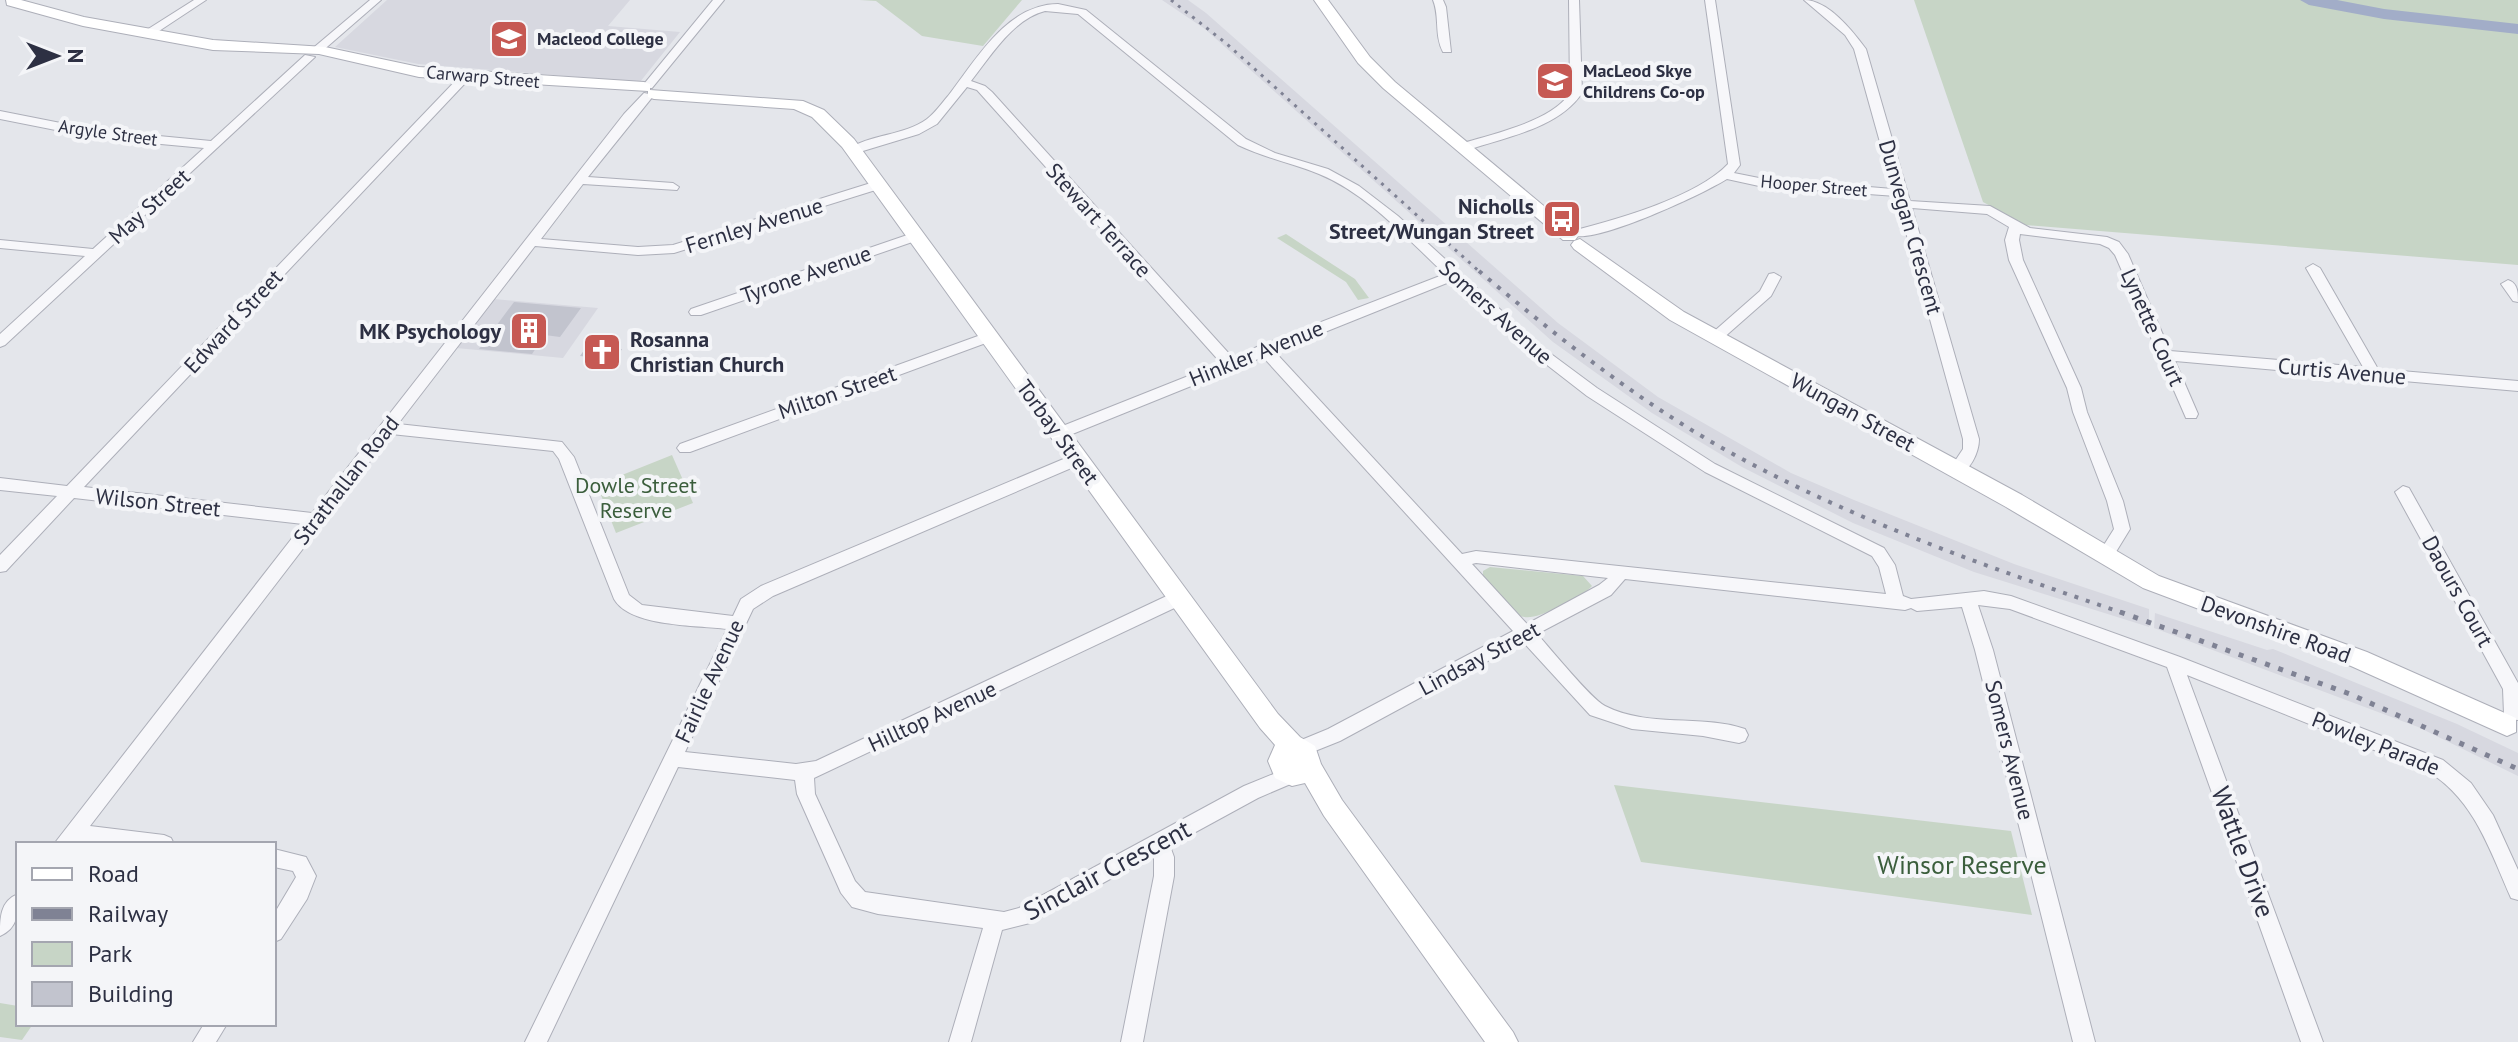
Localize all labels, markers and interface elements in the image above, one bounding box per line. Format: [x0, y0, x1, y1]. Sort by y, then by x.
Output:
north arrow [16, 16, 96, 96]
school or university icon: Macleod College [488, 18, 530, 60]
place label: Macleod College [537, 27, 664, 50]
text: N [62, 49, 90, 63]
place label: MacLeod Skye Childrens Co-op [1583, 59, 1705, 103]
street label: Carwarp Street [425, 60, 541, 93]
school or university icon: MacLeod Skye Childrens Co-op [1534, 60, 1576, 102]
street label: Argyle Street [57, 114, 159, 151]
street label: Dunvegan Crescent [1873, 136, 1949, 318]
street label: Stewart Terrace [1040, 157, 1158, 283]
street label: May Street [103, 162, 196, 250]
street label: Hooper Street [1760, 169, 1868, 202]
street label: Fernley Avenue [682, 191, 826, 259]
place label: Nicholls Street/Wungan Street [1329, 192, 1534, 245]
bus stop icon: Nicholls Street/Wungan Street [1541, 198, 1583, 240]
street label: Tyrone Avenue [737, 239, 875, 309]
street label: Somers Avenue [1433, 254, 1559, 370]
street label: Edward Street [178, 263, 289, 379]
street label: Lynette Court [2115, 264, 2192, 390]
building icon: MK Psychology [508, 310, 550, 352]
street label: Hinkler Avenue [1185, 313, 1327, 393]
place label: MK Psychology [359, 317, 501, 345]
place label: Rosanna Christian Church [630, 325, 784, 378]
church icon: Rosanna Christian Church [581, 331, 623, 373]
street label: Curtis Avenue [2277, 351, 2407, 391]
street label: Milton Street [774, 359, 900, 425]
street label: Wungan Street [1786, 366, 1921, 458]
street label: Torbay Street [1011, 374, 1106, 490]
street label: Strathallan Road [287, 410, 405, 550]
park label: Dowle Street Reserve [575, 471, 697, 524]
street label: Wilson Street [94, 482, 223, 523]
street label: Daours Court [2416, 531, 2500, 652]
street label: Devonshire Road [2197, 589, 2355, 669]
street label: Lindsay Street [1414, 614, 1545, 702]
street label: Fairlie Avenue [668, 615, 750, 747]
street label: Hilltop Avenue [863, 674, 1001, 758]
street label: Somers Avenue [1979, 677, 2041, 823]
street label: Powley Parade [2308, 705, 2444, 781]
street label: Wattle Drive [2205, 782, 2282, 922]
street label: Sinclair Crescent [1017, 812, 1196, 927]
legend [16, 842, 276, 1026]
park label: Winsor Reserve [1877, 848, 2047, 881]
text: Road [88, 858, 139, 889]
text: Railway [88, 898, 168, 929]
text: Park [88, 938, 133, 969]
text: Building [88, 978, 174, 1009]

